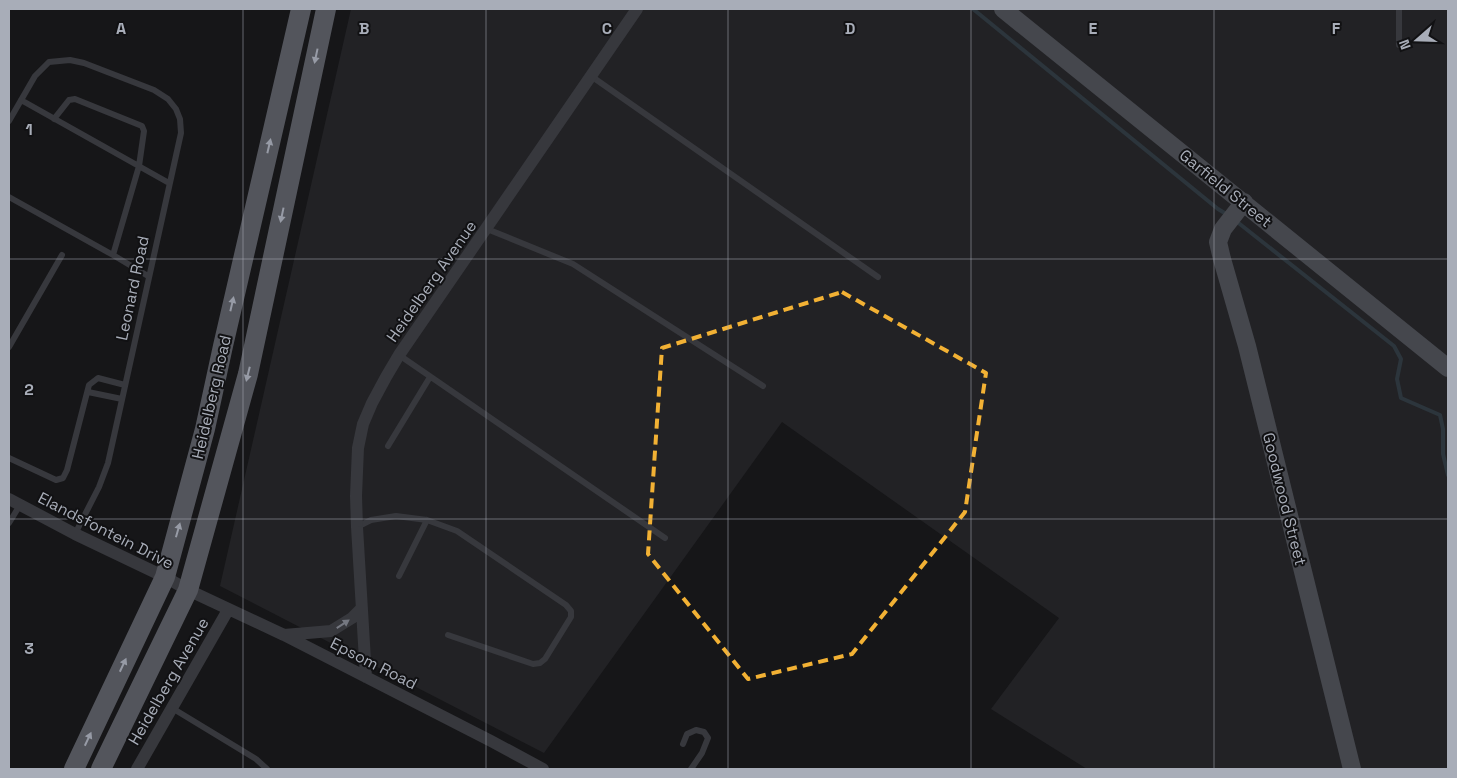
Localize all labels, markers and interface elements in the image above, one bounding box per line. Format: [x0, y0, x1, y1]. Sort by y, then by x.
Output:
north arrow [1392, 15, 1442, 65]
text: A [116, 18, 126, 39]
text: B [359, 18, 369, 39]
text: C [602, 18, 612, 39]
text: D [845, 18, 855, 39]
text: E [1089, 18, 1098, 39]
text: F [1332, 18, 1341, 39]
text: N [1395, 37, 1415, 52]
one-way arrow [312, 49, 320, 64]
text: 1 [25, 119, 33, 140]
one-way arrow [265, 139, 273, 154]
street label: Garfield Street [1175, 145, 1276, 232]
one-way arrow [278, 208, 286, 223]
street label: Heidelberg Avenue [382, 216, 481, 346]
street label: Leonard Road [111, 234, 154, 342]
one-way arrow [228, 297, 236, 312]
street label: Heidelberg Road [187, 333, 236, 461]
one-way arrow [244, 367, 252, 382]
text: 2 [24, 379, 34, 400]
street label: Goodwood Street [1258, 430, 1311, 568]
street label: Elandsfontein Drive [34, 487, 177, 574]
one-way arrow [174, 523, 182, 538]
street label: Heidelberg Avenue [123, 614, 213, 749]
one-way arrow [336, 620, 349, 629]
street label: Epsom Road [327, 633, 421, 694]
text: 3 [24, 638, 34, 659]
one-way arrow [120, 658, 128, 672]
one-way arrow [84, 732, 93, 747]

